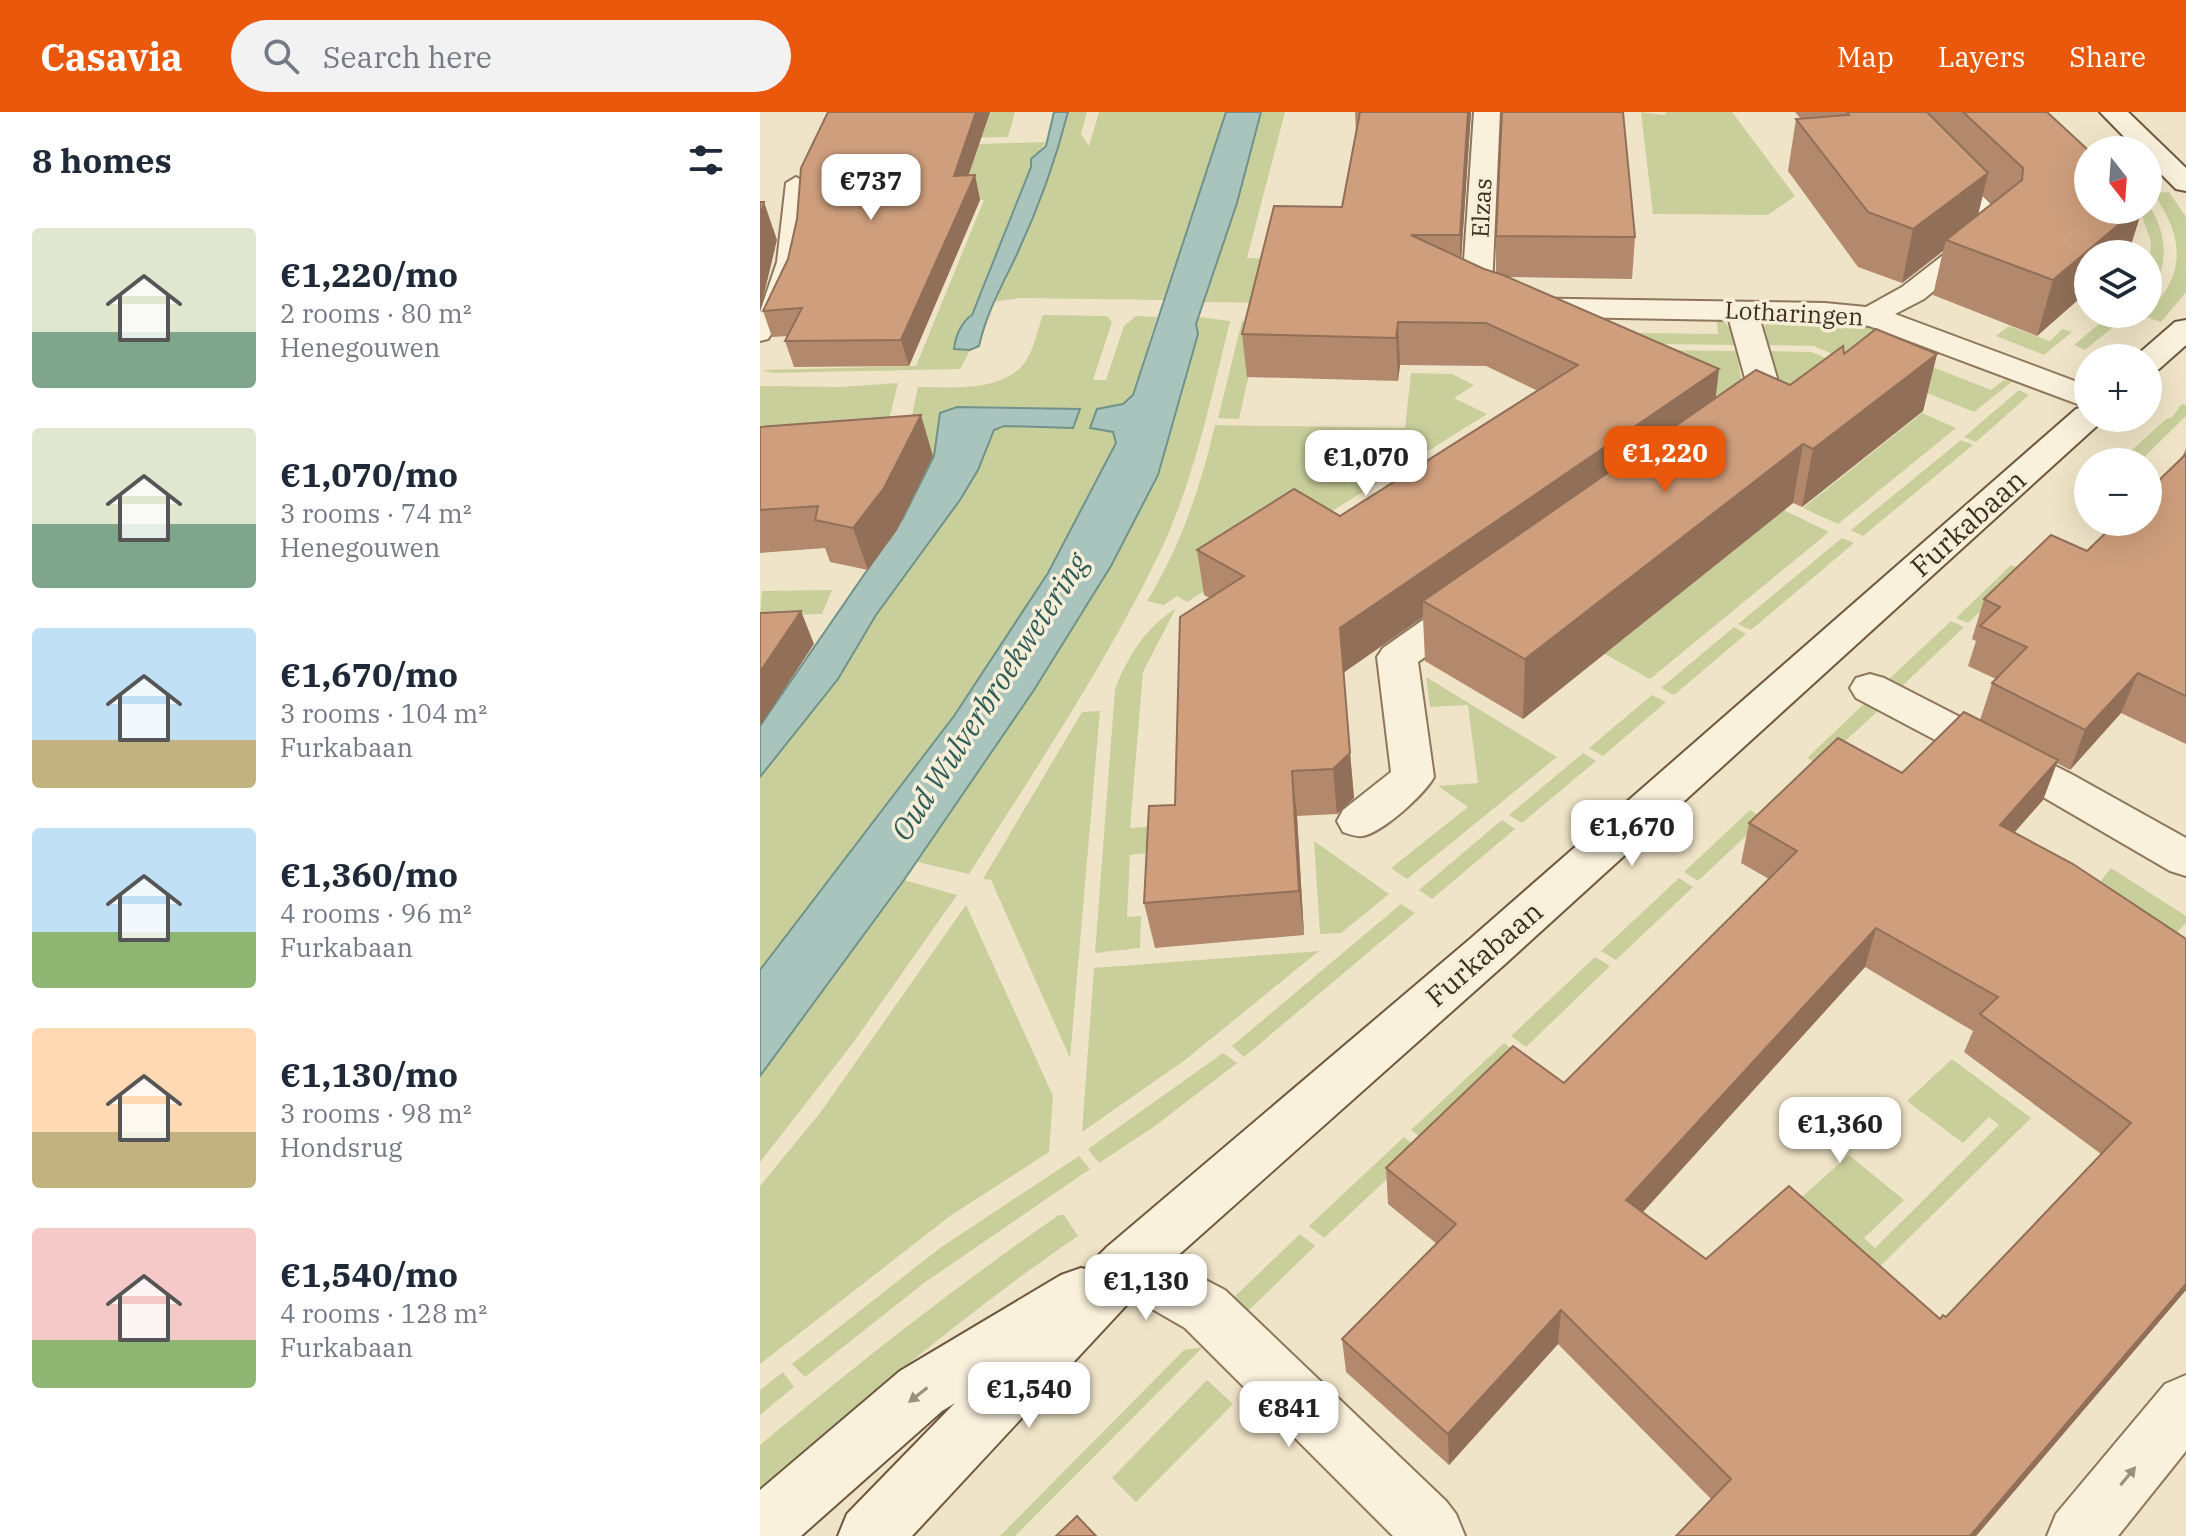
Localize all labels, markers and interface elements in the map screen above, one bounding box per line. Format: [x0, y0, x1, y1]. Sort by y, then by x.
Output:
search box [231, 20, 791, 92]
text: Casavia [40, 32, 183, 81]
icon: search [259, 34, 303, 78]
text: Search here [323, 37, 492, 76]
text: Map [1837, 38, 1894, 75]
text: Layers [1938, 38, 2025, 75]
text: Share [2069, 38, 2146, 75]
north arrow [2074, 136, 2162, 224]
map controls [2074, 136, 2162, 536]
text: 8 homes [32, 138, 172, 182]
icon: filters [684, 138, 728, 182]
pin: €737 [824, 154, 918, 222]
text: €737 [840, 163, 902, 197]
street label: Elzas [1463, 177, 1499, 239]
button: layers [2074, 240, 2162, 328]
text: €1,220/mo [280, 252, 458, 296]
icon: home [96, 260, 192, 356]
street label: Lotharingen [1724, 293, 1864, 333]
text: 2 rooms · 80 m² [280, 296, 472, 330]
text: Henegouwen [280, 330, 440, 364]
button: + [2074, 344, 2162, 432]
pin: €1,220 [1600, 426, 1730, 494]
pin: €1,070 [1301, 430, 1431, 498]
text: €1,220 [1622, 435, 1708, 469]
text: €1,070 [1323, 439, 1409, 473]
button: − [2074, 448, 2162, 536]
text: €1,070/mo [280, 452, 458, 496]
icon: home [96, 460, 192, 556]
street label: Furkabaan [1902, 461, 2033, 584]
text: 3 rooms · 74 m² [280, 496, 472, 530]
text: Henegouwen [280, 530, 440, 564]
water label: Oud Wulverbroekwetering [881, 544, 1097, 847]
text: €1,670/mo [280, 652, 458, 696]
icon: home [96, 660, 192, 756]
text: 3 rooms · 104 m² [280, 696, 487, 730]
text: Furkabaan [280, 730, 413, 764]
pin: €1,670 [1567, 800, 1697, 868]
text: €1,670 [1589, 809, 1675, 843]
text: €1,360/mo [280, 852, 458, 896]
icon: home [96, 860, 192, 956]
street label: Furkabaan [1417, 893, 1550, 1015]
text: 4 rooms · 96 m² [280, 896, 472, 930]
text: Furkabaan [280, 930, 413, 964]
text: €1,130/mo [280, 1052, 458, 1096]
icon: home [96, 1060, 192, 1156]
text: 3 rooms · 98 m² [280, 1096, 472, 1130]
pin: €1,360 [1775, 1097, 1905, 1165]
text: €1,360 [1797, 1106, 1883, 1140]
text: Hondsrug [280, 1130, 403, 1164]
text: €1,540/mo [280, 1252, 458, 1296]
pin: €1,130 [1081, 1254, 1211, 1322]
icon: home [96, 1260, 192, 1356]
text: €1,130 [1103, 1263, 1189, 1297]
text: 4 rooms · 128 m² [280, 1296, 487, 1330]
text: Furkabaan [280, 1330, 413, 1364]
pin: €1,540 [964, 1362, 1094, 1430]
text: €1,540 [986, 1371, 1072, 1405]
pin: €841 [1242, 1381, 1336, 1449]
one-way arrow [908, 1386, 928, 1402]
text: €841 [1258, 1390, 1320, 1424]
one-way arrow [2119, 1466, 2136, 1486]

